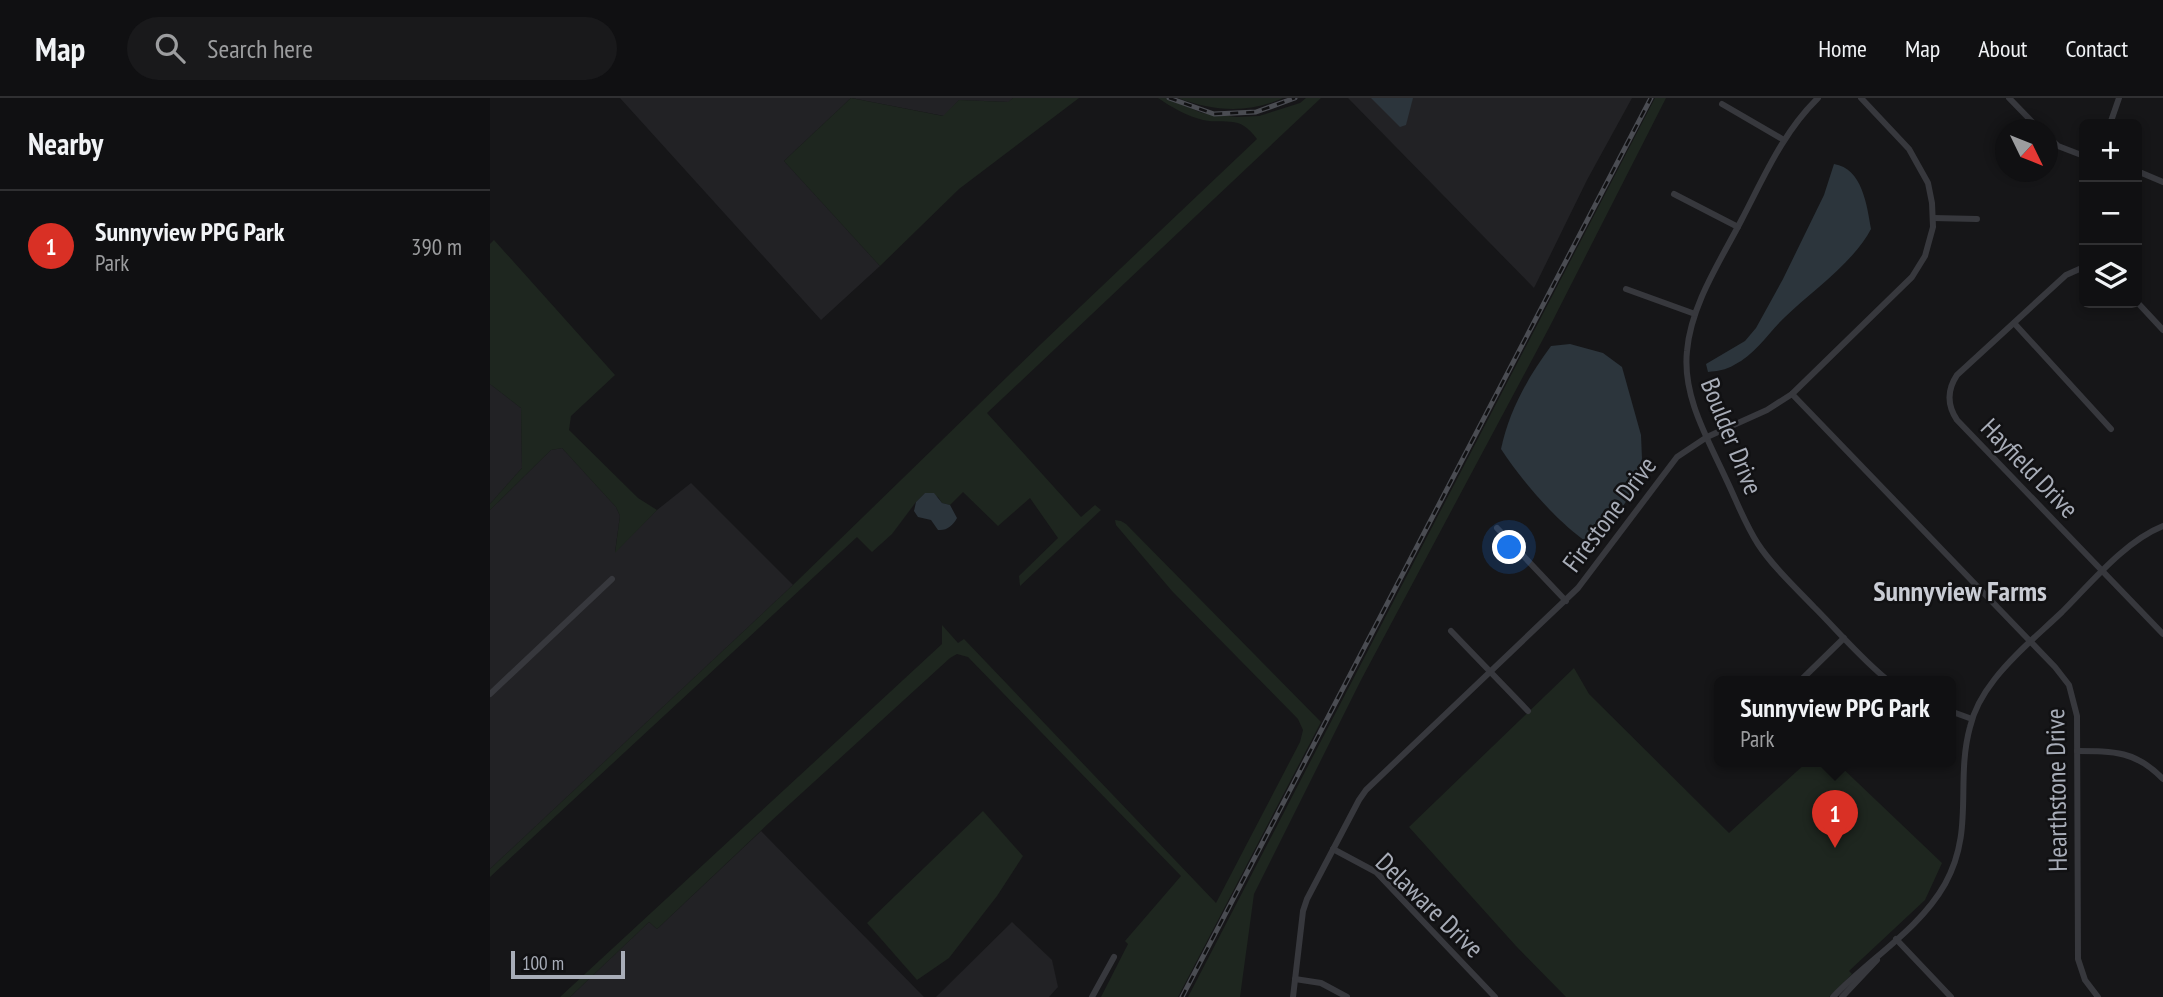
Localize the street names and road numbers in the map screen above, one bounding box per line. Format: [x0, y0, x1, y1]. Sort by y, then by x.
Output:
street label: Boulder Drive [1694, 373, 1770, 499]
street label: Hayfield Drive [1974, 411, 2086, 525]
street label: Firestone Drive [1555, 450, 1663, 578]
street label: Hearthstone Drive [2038, 708, 2074, 872]
street label: Delaware Drive [1369, 845, 1491, 965]

